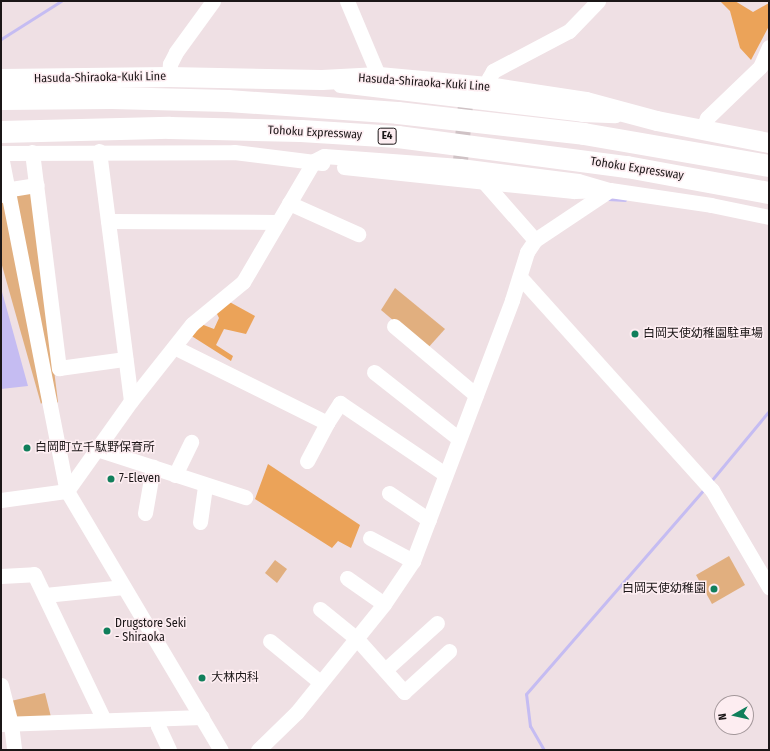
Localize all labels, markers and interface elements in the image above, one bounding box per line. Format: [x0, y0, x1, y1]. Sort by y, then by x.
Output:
street label: Hasuda-Shiraoka-Kuki Line [34, 70, 166, 86]
street label: Hasuda-Shiraoka-Kuki Line [358, 71, 490, 95]
street label: Tohoku Expressway [268, 123, 362, 143]
road number: E4 [377, 127, 397, 145]
street label: Tohoku Expressway [589, 155, 685, 183]
place label: 白岡天使幼稚園駐車場 [643, 327, 763, 341]
marker: 白岡天使幼稚園駐車場 [630, 329, 640, 339]
place label: 白岡町立千駄野保育所 [35, 441, 155, 455]
marker: 白岡町立千駄野保育所 [22, 443, 32, 453]
place label: 7-Eleven [119, 472, 160, 486]
marker: 7-Eleven [106, 474, 116, 484]
place label: 白岡天使幼稚園 [622, 582, 706, 596]
marker: 白岡天使幼稚園 [709, 584, 719, 594]
place label: Drugstore Seki - Shiraoka [115, 617, 186, 645]
marker: Drugstore Seki - Shiraoka [102, 626, 112, 636]
place label: 大林内科 [211, 671, 259, 685]
marker: 大林内科 [196, 672, 208, 684]
north arrow [714, 695, 754, 735]
text: N [716, 712, 730, 721]

